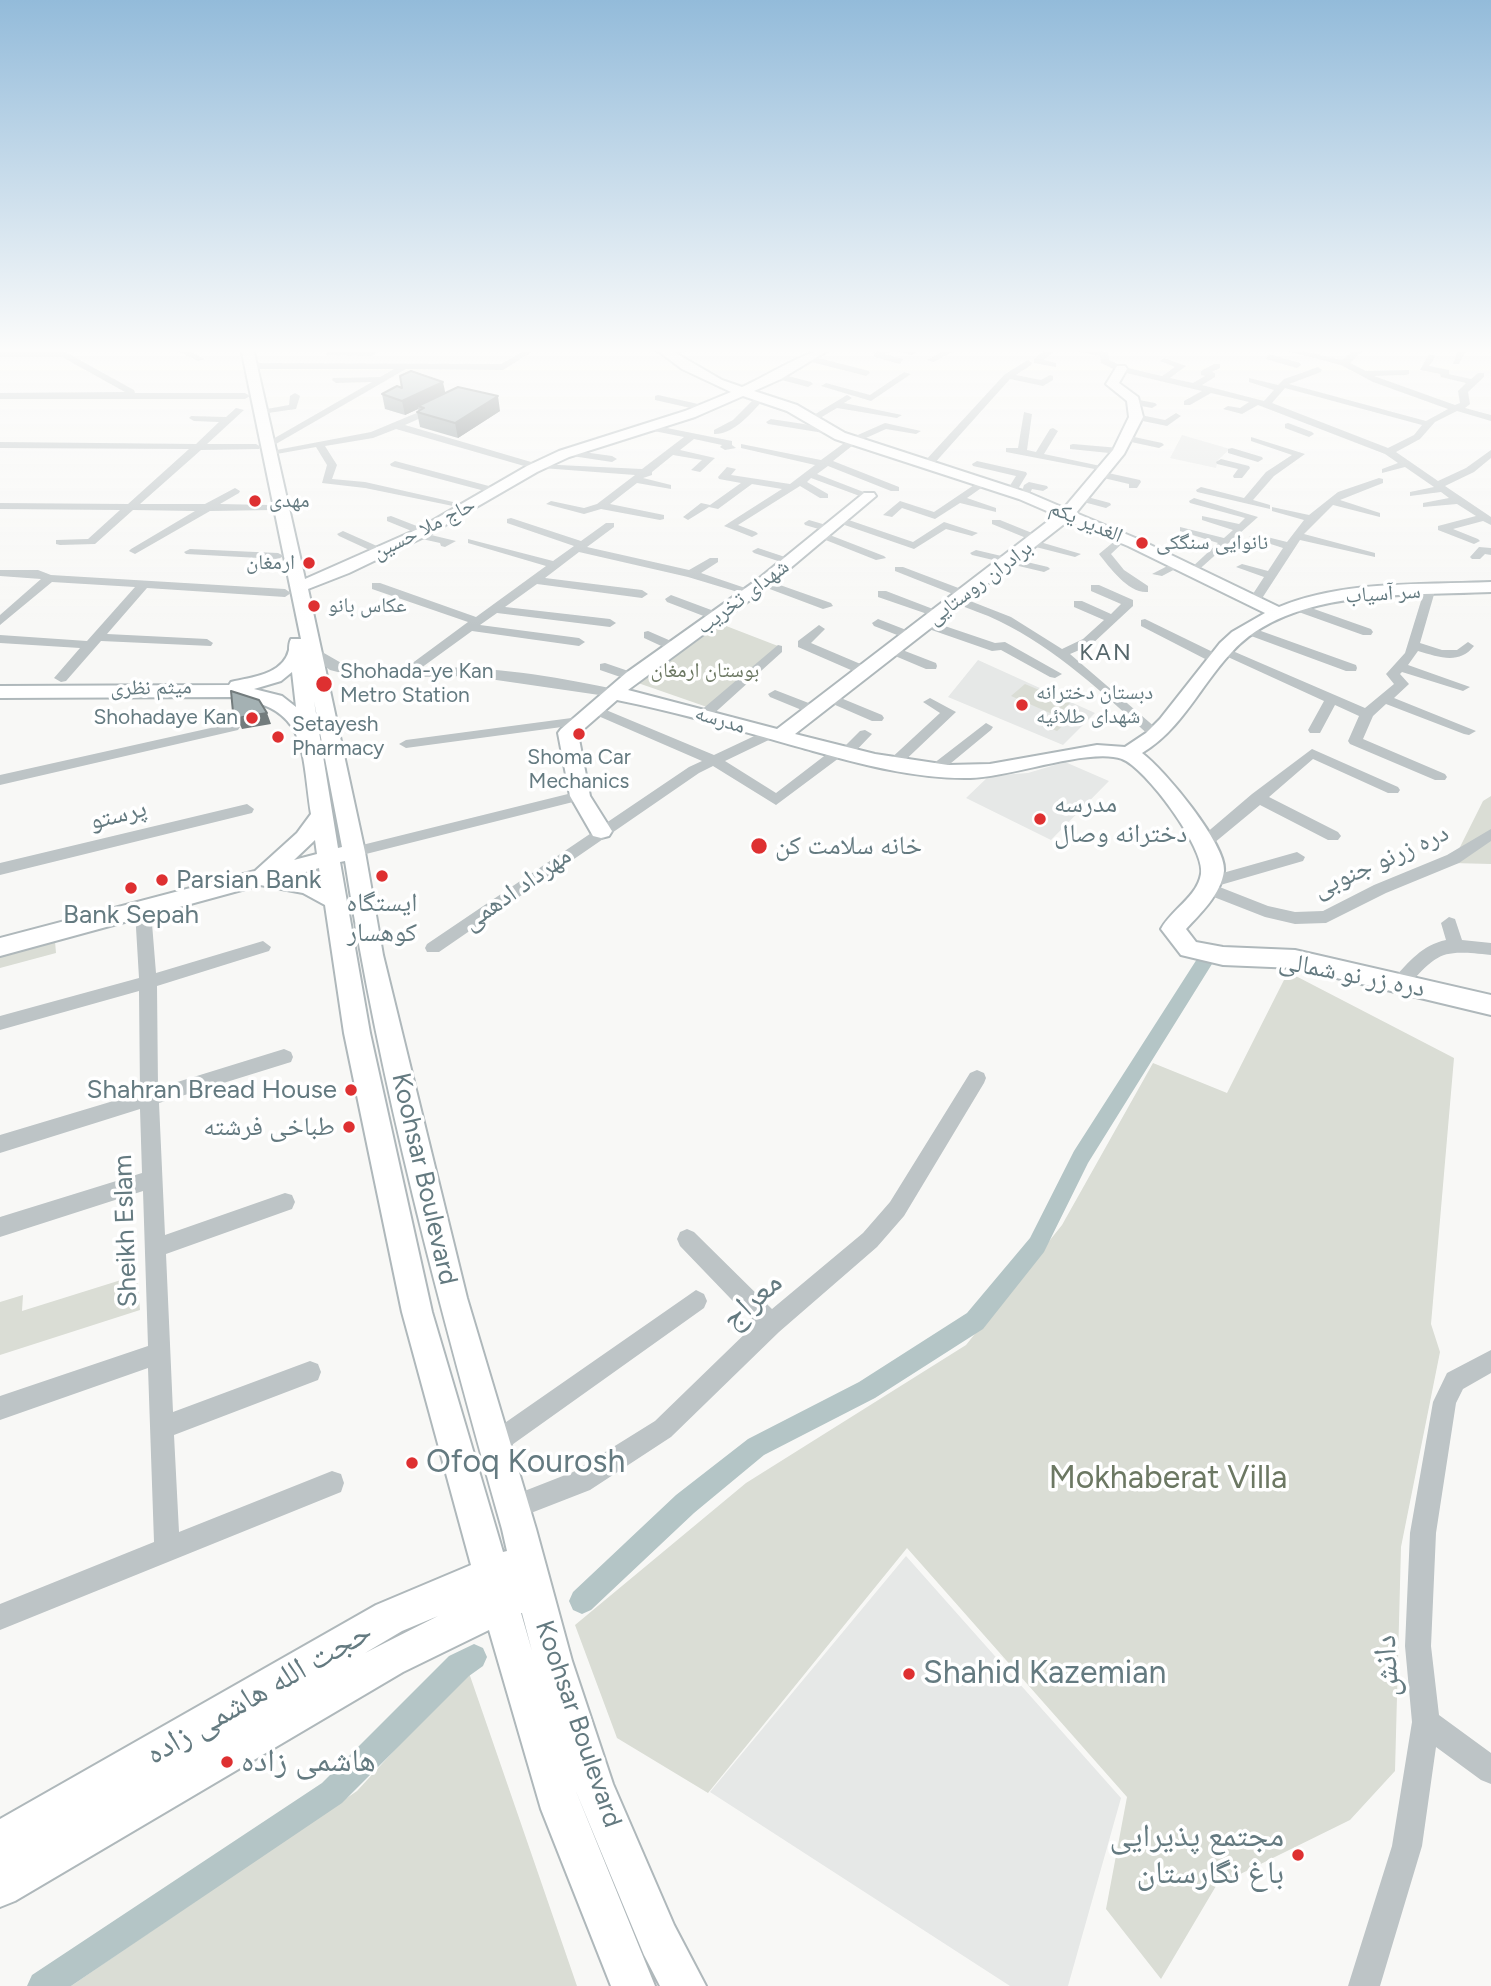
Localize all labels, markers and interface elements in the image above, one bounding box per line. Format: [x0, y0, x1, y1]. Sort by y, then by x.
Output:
place label: مهدی [269, 488, 310, 514]
street label: حاج ملا حسین [368, 492, 480, 566]
marker: مهدی [247, 493, 263, 509]
street label: الغدیر یکم [1046, 495, 1126, 549]
place label: نانوایی سنگکی [1156, 530, 1268, 556]
street label: برادران روستایی [923, 535, 1037, 631]
marker: نانوایی سنگکی [1134, 535, 1150, 551]
place label: ارمغان [246, 550, 295, 576]
street label: شهدای تخریب [692, 554, 794, 640]
marker: ارمغان [301, 555, 317, 571]
street label: سر آسیاب [1345, 579, 1421, 609]
place label: عکاس بانو [328, 593, 407, 619]
marker: عکاس بانو [306, 598, 322, 614]
district label: KAN [1080, 639, 1132, 667]
park label: بوستان ارمغان [651, 658, 759, 684]
place label: Shohada-ye Kan Metro Station [340, 659, 494, 709]
marker: Shohada-ye Kan Metro Station [314, 674, 334, 694]
street label: میثم نظری [110, 675, 192, 701]
place label: دبستان دخترانه شهدای طلائیه [1036, 680, 1153, 730]
marker: دبستان دخترانه شهدای طلائیه [1014, 697, 1030, 713]
street label: مدرسه [692, 701, 748, 739]
place label: Shohadaye Kan [93, 705, 238, 731]
marker: Shohadaye Kan [244, 710, 260, 726]
place label: Setayesh Pharmacy [292, 712, 384, 762]
marker: Shoma Car Mechanics [571, 726, 587, 742]
marker: Setayesh Pharmacy [270, 729, 286, 745]
place label: Shoma Car Mechanics [527, 745, 631, 795]
place label: مدرسه دخترانه وصال [1054, 788, 1187, 850]
street label: پرستو [86, 793, 150, 837]
marker: مدرسه دخترانه وصال [1032, 811, 1048, 827]
street label: دره زرنو جنوبی [1308, 817, 1454, 905]
place label: خانه سلامت کن [775, 830, 922, 862]
marker: خانه سلامت کن [749, 836, 769, 856]
street label: مهرداد ادهمی [457, 840, 577, 938]
place label: Parsian Bank [176, 864, 321, 896]
marker: ایستگاه کوهسار [374, 868, 390, 884]
marker: Parsian Bank [154, 872, 170, 888]
marker: Bank Sepah [123, 880, 139, 896]
place label: ایستگاه کوهسار [347, 887, 417, 948]
place label: Bank Sepah [63, 899, 199, 931]
street label: دره زر نو شمالی [1276, 946, 1428, 1004]
street label: Koohsar Boulevard [384, 1070, 464, 1288]
place label: Shahran Bread House [87, 1074, 337, 1106]
marker: Shahran Bread House [343, 1082, 359, 1098]
place label: طباخی فرشته [203, 1111, 335, 1143]
marker: طباخی فرشته [341, 1119, 357, 1135]
street label: Sheikh Eslam [108, 1154, 144, 1308]
street label: معراج [714, 1264, 790, 1338]
place label: Ofoq Kourosh [426, 1444, 625, 1482]
marker: Ofoq Kourosh [404, 1455, 420, 1471]
park label: Mokhaberat Villa [1049, 1460, 1287, 1498]
street label: حجت الله هاشمی زاده [139, 1613, 379, 1773]
street label: Koohsar Boulevard [528, 1617, 628, 1831]
street label: دانش [1366, 1634, 1408, 1698]
place label: Shahid Kazemian [923, 1655, 1166, 1693]
marker: Shahid Kazemian [901, 1666, 917, 1682]
place label: هاشمی زاده [241, 1743, 376, 1781]
marker: هاشمی زاده [219, 1754, 235, 1770]
place label: مجتمع پذیرایی باغ نگارستان [1110, 1818, 1284, 1893]
marker: مجتمع پذیرایی باغ نگارستان [1290, 1847, 1306, 1863]

